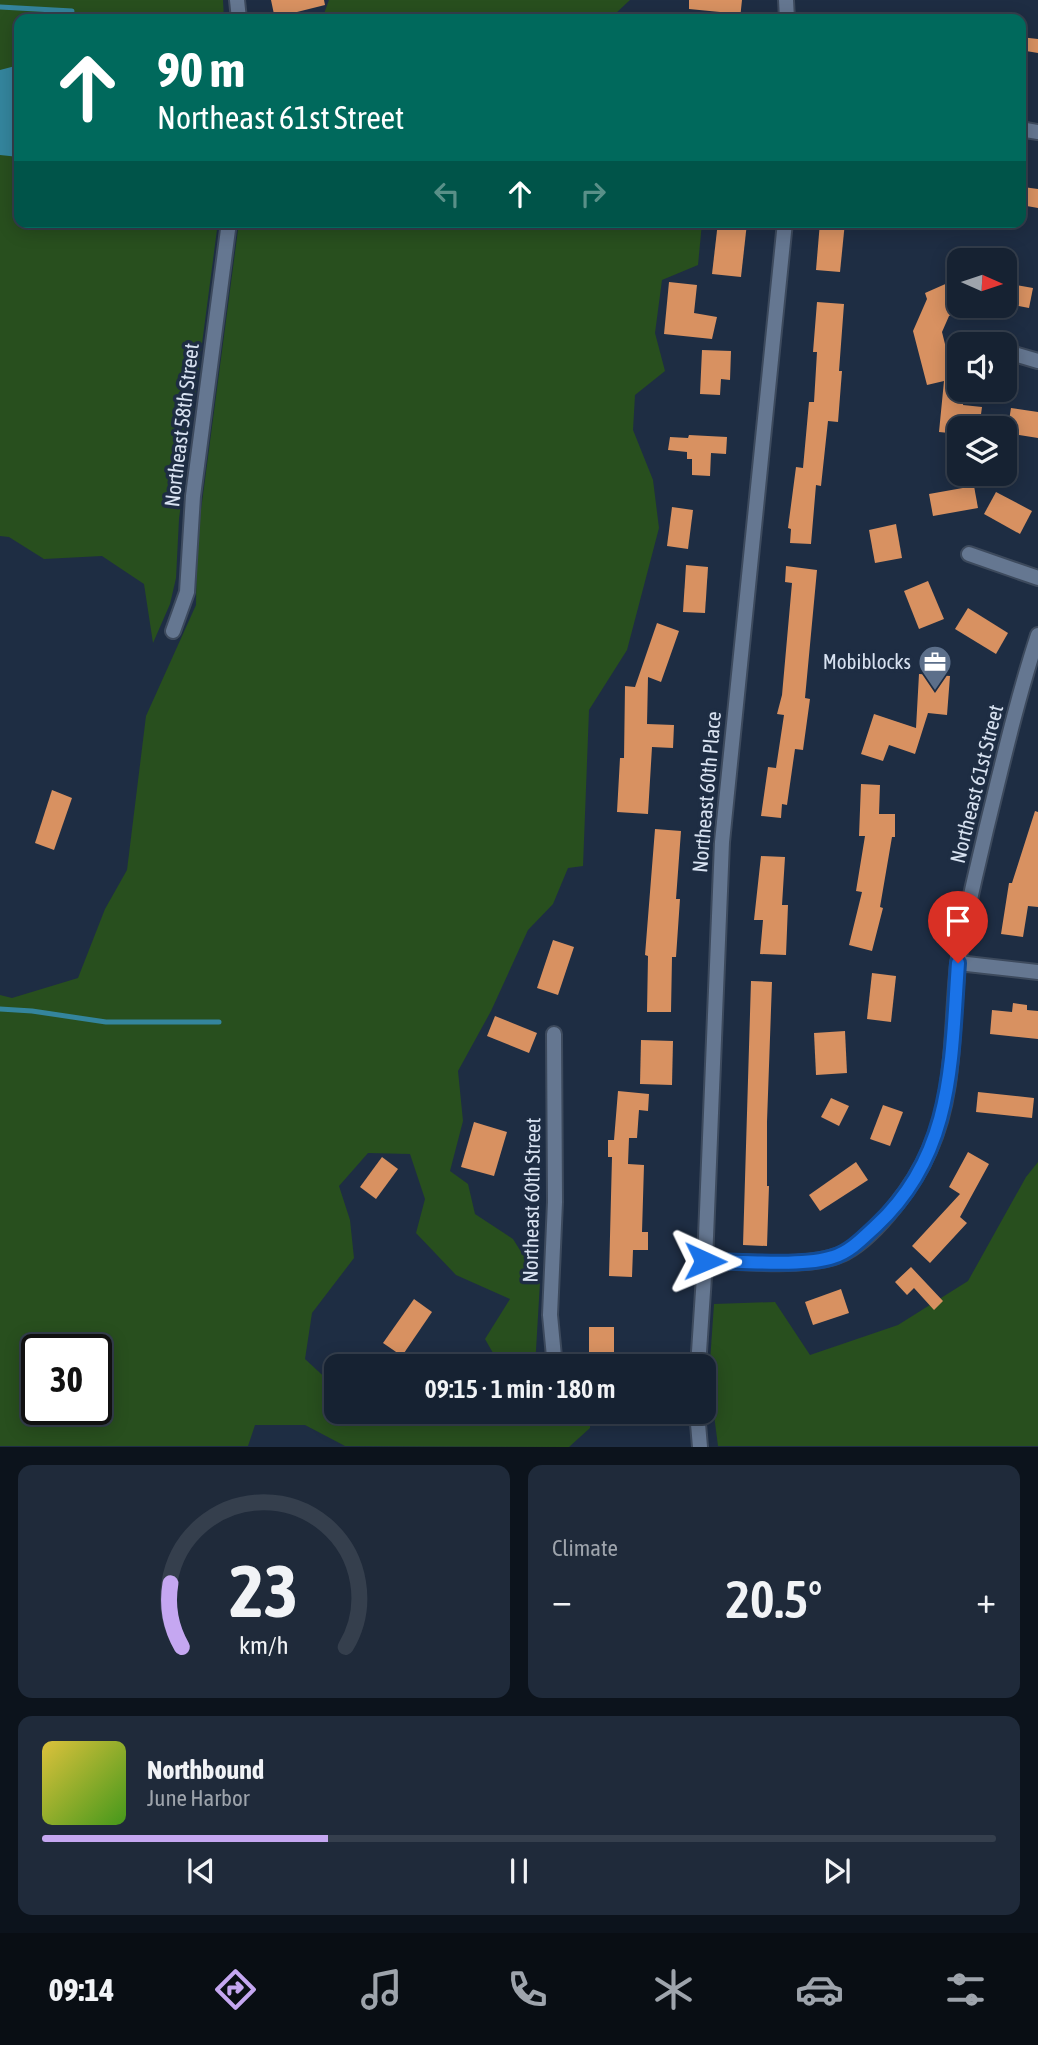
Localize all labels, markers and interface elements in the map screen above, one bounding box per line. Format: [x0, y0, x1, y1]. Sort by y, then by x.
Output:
text: 90 m [157, 41, 245, 97]
icon: ahead [42, 42, 133, 133]
text: Northeast 61st Street [157, 99, 404, 136]
icon: left [428, 175, 466, 213]
icon: ahead [501, 175, 539, 213]
icon: right [574, 175, 612, 213]
north arrow [947, 248, 1017, 318]
map controls [947, 248, 1017, 486]
button: sound [947, 332, 1017, 402]
street label: Northeast 58th Street [159, 342, 203, 508]
button: layers [947, 416, 1017, 486]
office icon: Mobiblocks [916, 643, 954, 692]
place label: Mobiblocks [823, 649, 911, 673]
street label: Northeast 61st Street [945, 702, 1007, 865]
street label: Northeast 60th Place [687, 710, 725, 874]
pin [928, 891, 988, 963]
icon: arrive [939, 902, 977, 940]
street label: Northeast 60th Street [518, 1117, 544, 1283]
position arrow [668, 1224, 742, 1298]
speed limit sign: 30 [21, 1334, 112, 1425]
text: 09:15 · 1 min · 180 m [425, 1374, 615, 1404]
text: Climate [552, 1535, 618, 1561]
text: 23 [230, 1550, 298, 1633]
text: 20.5° [726, 1569, 822, 1629]
text: − [552, 1578, 572, 1621]
text: + [976, 1578, 996, 1621]
text: km/h [239, 1631, 289, 1659]
text: Northbound [147, 1755, 264, 1785]
text: June Harbor [147, 1785, 250, 1811]
icon: previous [182, 1852, 220, 1890]
icon: pause [500, 1852, 538, 1890]
icon: next [818, 1852, 856, 1890]
icon: directions [211, 1965, 260, 2014]
icon: music [357, 1965, 406, 2014]
icon: phone [503, 1965, 552, 2014]
icon: climate [649, 1965, 698, 2014]
icon: car [795, 1965, 844, 2014]
icon: filters [941, 1965, 990, 2014]
text: 09:14 [48, 1971, 114, 2008]

